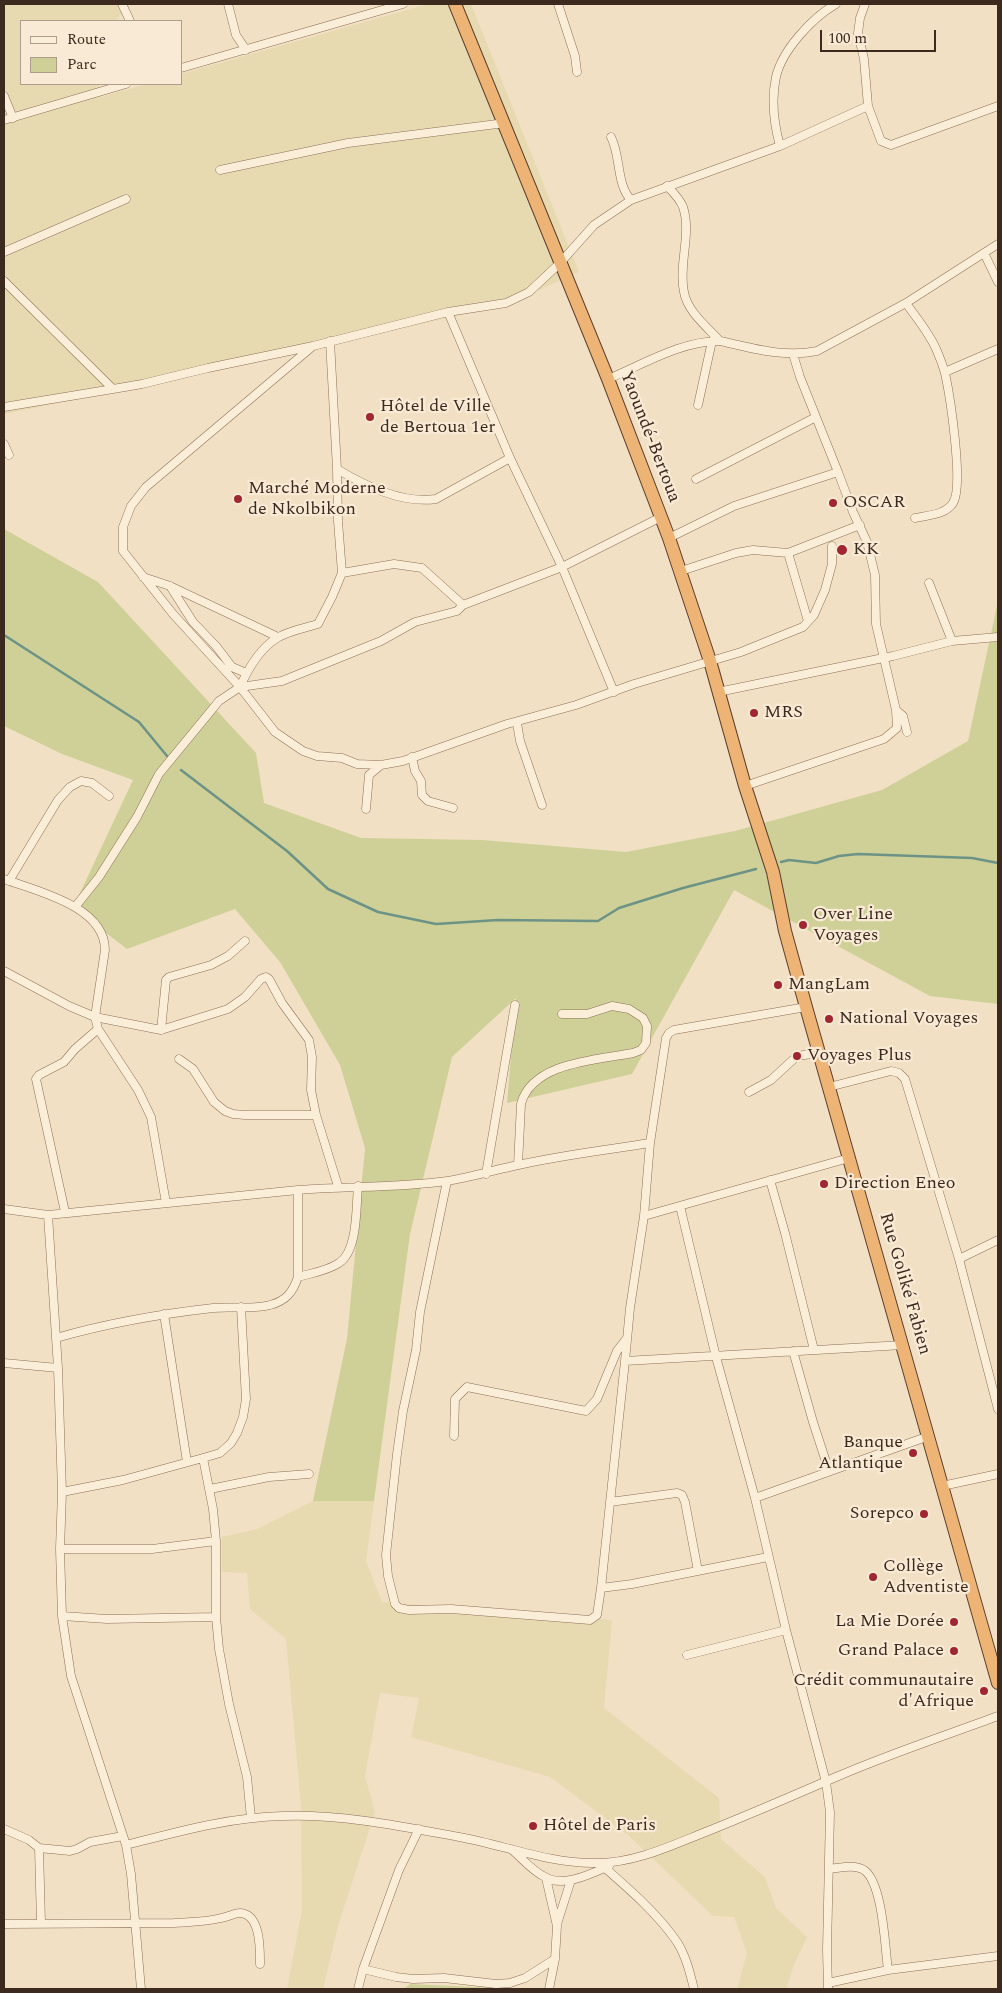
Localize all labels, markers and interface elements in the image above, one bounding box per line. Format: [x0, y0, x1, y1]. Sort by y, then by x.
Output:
legend [20, 20, 182, 85]
scale bar [822, 20, 938, 52]
text: 100 m [828, 27, 867, 50]
text: Route [67, 28, 106, 51]
text: Parc [67, 53, 97, 76]
street label: Yaoundé-Bertoua [614, 368, 684, 506]
place label: Hôtel de Ville de Bertoua 1er [380, 396, 496, 438]
marker: Hôtel de Ville de Bertoua 1er [364, 411, 376, 423]
place label: Marché Moderne de Nkolbikon [248, 478, 386, 520]
place label: OSCAR [843, 492, 905, 514]
marker: Marché Moderne de Nkolbikon [232, 493, 244, 505]
marker: OSCAR [827, 497, 839, 509]
place label: KK [853, 539, 879, 561]
marker: KK [835, 543, 849, 557]
place label: MRS [764, 702, 803, 724]
marker: MRS [748, 707, 760, 719]
place label: Over Line Voyages [813, 904, 893, 946]
marker: Over Line Voyages [797, 919, 809, 931]
place label: MangLam [788, 974, 870, 996]
marker: MangLam [772, 979, 784, 991]
place label: National Voyages [839, 1008, 978, 1030]
marker: National Voyages [823, 1013, 835, 1025]
place label: Voyages Plus [807, 1045, 912, 1067]
marker: Voyages Plus [791, 1050, 803, 1062]
place label: Direction Eneo [834, 1173, 955, 1195]
marker: Direction Eneo [818, 1178, 830, 1190]
street label: Rue Goliké Fabien [873, 1210, 935, 1358]
place label: Banque Atlantique [818, 1432, 903, 1475]
marker: Banque Atlantique [907, 1447, 919, 1459]
place label: Sorepco [850, 1503, 914, 1525]
marker: Sorepco [918, 1508, 930, 1520]
place label: Collège Adventiste [883, 1556, 969, 1598]
marker: Collège Adventiste [867, 1571, 879, 1583]
place label: La Mie Dorée [835, 1611, 944, 1633]
marker: La Mie Dorée [948, 1616, 960, 1628]
place label: Grand Palace [838, 1640, 944, 1662]
marker: Grand Palace [948, 1645, 960, 1657]
place label: Crédit communautaire d'Afrique [793, 1670, 974, 1712]
marker: Crédit communautaire d'Afrique [978, 1685, 990, 1697]
place label: Hôtel de Paris [543, 1815, 656, 1837]
marker: Hôtel de Paris [527, 1820, 539, 1832]

